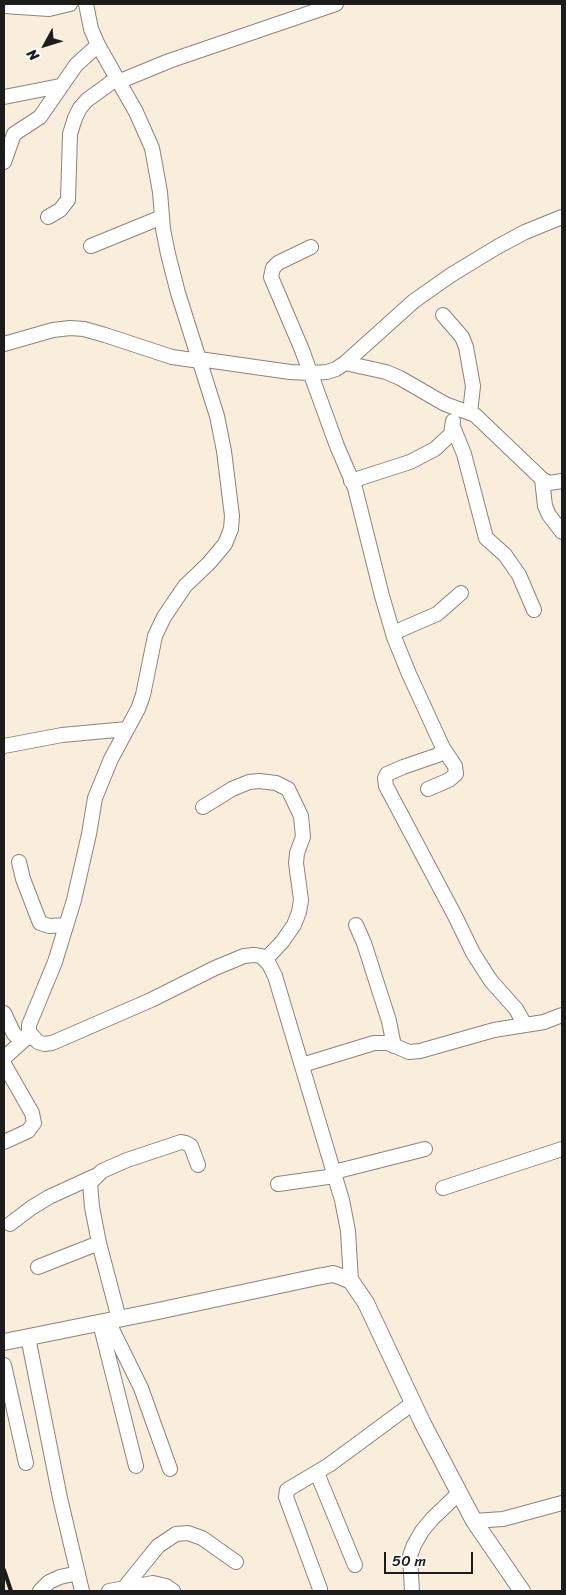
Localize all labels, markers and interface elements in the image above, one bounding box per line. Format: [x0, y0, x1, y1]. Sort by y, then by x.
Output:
north arrow [20, 20, 70, 70]
text: N [20, 43, 46, 66]
scale bar [386, 1542, 475, 1574]
text: 50 m [392, 1548, 426, 1574]

